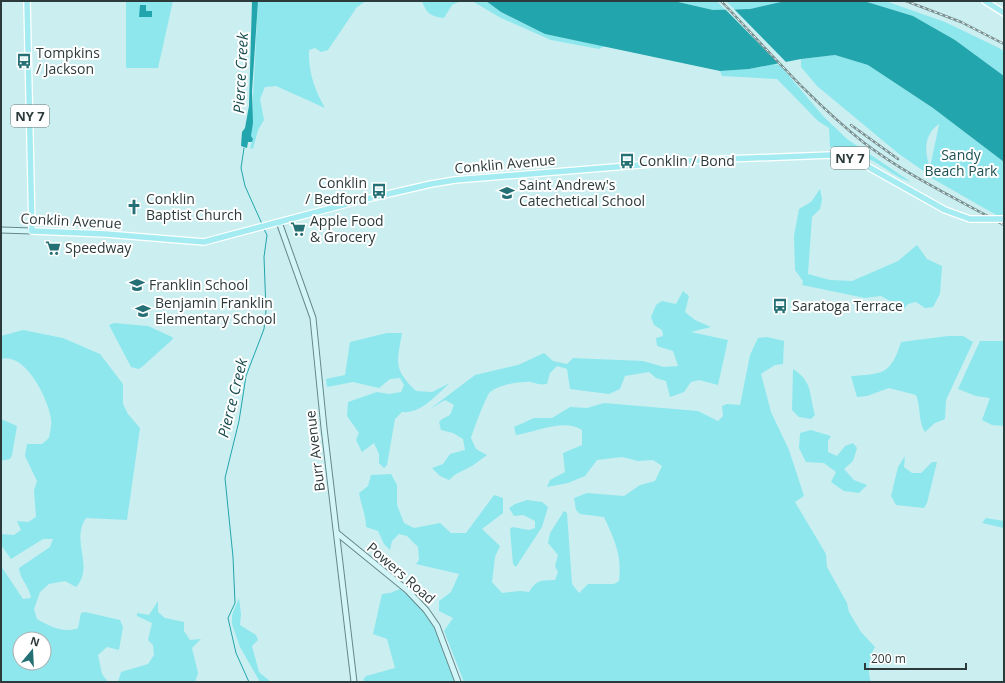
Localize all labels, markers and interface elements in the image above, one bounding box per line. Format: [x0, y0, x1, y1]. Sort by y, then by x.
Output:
water label: Pierce Creek [228, 31, 252, 114]
place label: Tompkins / Jackson [36, 43, 100, 78]
bus stop icon: Tompkins / Jackson [15, 52, 33, 70]
road number: NY 7 [11, 105, 49, 127]
park label: Sandy Beach Park [925, 145, 998, 180]
road number: NY 7 [831, 147, 869, 169]
street label: Conklin Avenue [454, 150, 556, 177]
place label: Conklin / Bond [639, 151, 735, 170]
bus stop icon: Conklin / Bond [618, 152, 636, 170]
place label: Conklin / Bedford [305, 173, 367, 208]
place label: Saint Andrew's Catechetical School [519, 175, 645, 210]
bus stop icon: Conklin / Bedford [370, 182, 388, 200]
school or university icon: Saint Andrew's Catechetical School [498, 184, 516, 202]
place label: Conklin Baptist Church [146, 189, 242, 224]
church icon: Conklin Baptist Church [125, 198, 143, 216]
street label: Conklin Avenue [20, 208, 122, 233]
place label: Apple Food & Grocery [310, 211, 384, 246]
supermarket icon: Apple Food & Grocery [289, 220, 307, 238]
place label: Speedway [65, 238, 132, 257]
supermarket icon: Speedway [44, 239, 62, 257]
place label: Franklin School [149, 275, 248, 294]
school or university icon: Franklin School [128, 276, 146, 294]
place label: Benjamin Franklin Elementary School [155, 293, 276, 328]
place label: Saratoga Terrace [792, 296, 903, 315]
bus stop icon: Saratoga Terrace [771, 297, 789, 315]
school or university icon: Benjamin Franklin Elementary School [134, 302, 152, 320]
water label: Pierce Creek [213, 355, 252, 439]
street label: Burr Avenue [300, 409, 329, 493]
street label: Powers Road [363, 538, 440, 608]
north arrow [12, 631, 52, 671]
text: N [29, 632, 42, 650]
scale bar [865, 645, 966, 671]
text: 200 m [871, 650, 906, 667]

